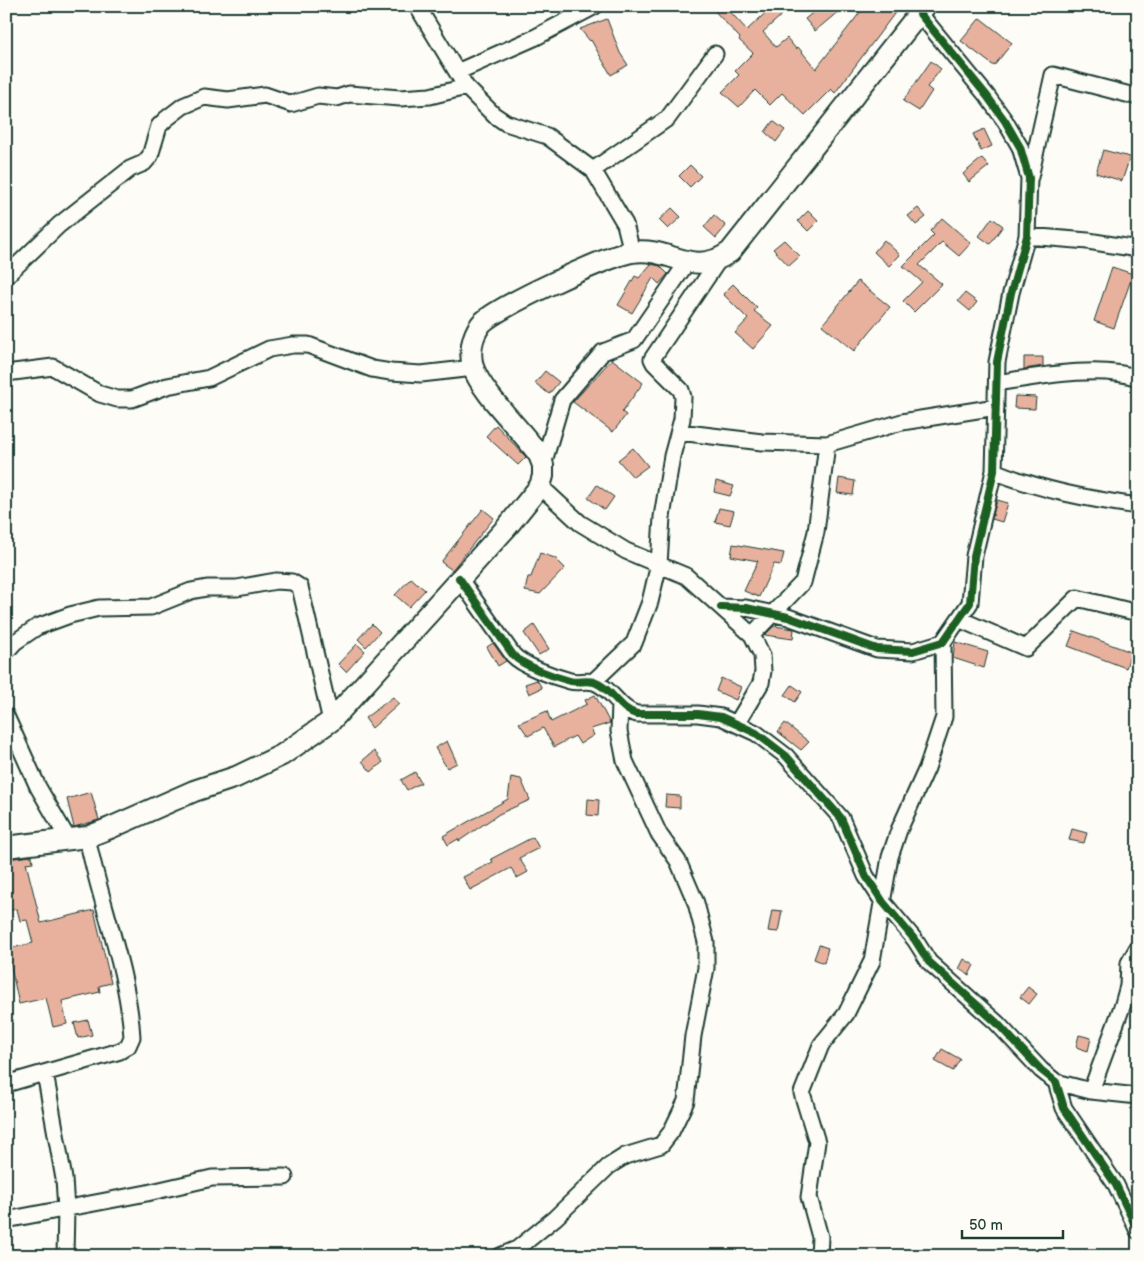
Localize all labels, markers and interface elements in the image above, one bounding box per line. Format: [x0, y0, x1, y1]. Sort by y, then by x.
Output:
scale bar [962, 1207, 1063, 1239]
text: 50 m [969, 1216, 1003, 1235]

